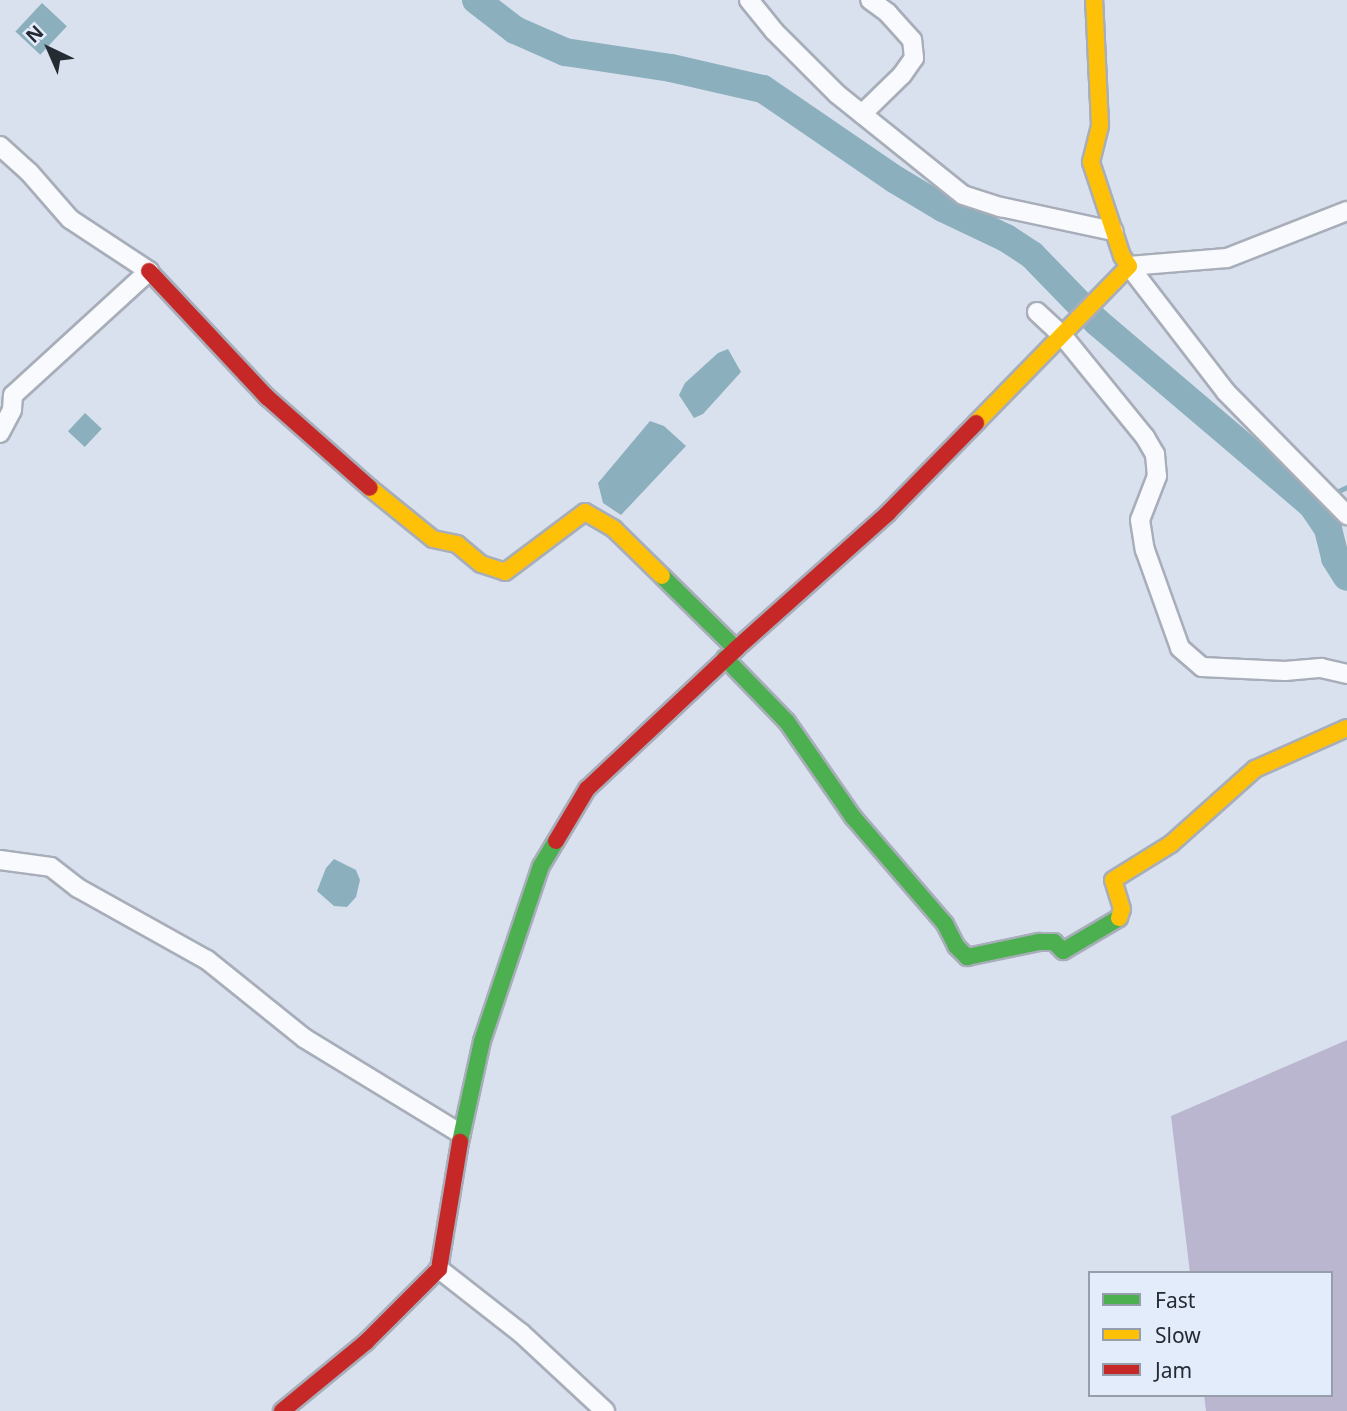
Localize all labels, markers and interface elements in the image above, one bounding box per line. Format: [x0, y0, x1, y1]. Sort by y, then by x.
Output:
north arrow [14, 14, 84, 84]
text: N [20, 19, 49, 49]
legend [1088, 1271, 1333, 1397]
text: Fast [1155, 1286, 1195, 1314]
text: Slow [1155, 1321, 1201, 1349]
text: Jam [1155, 1356, 1192, 1384]

